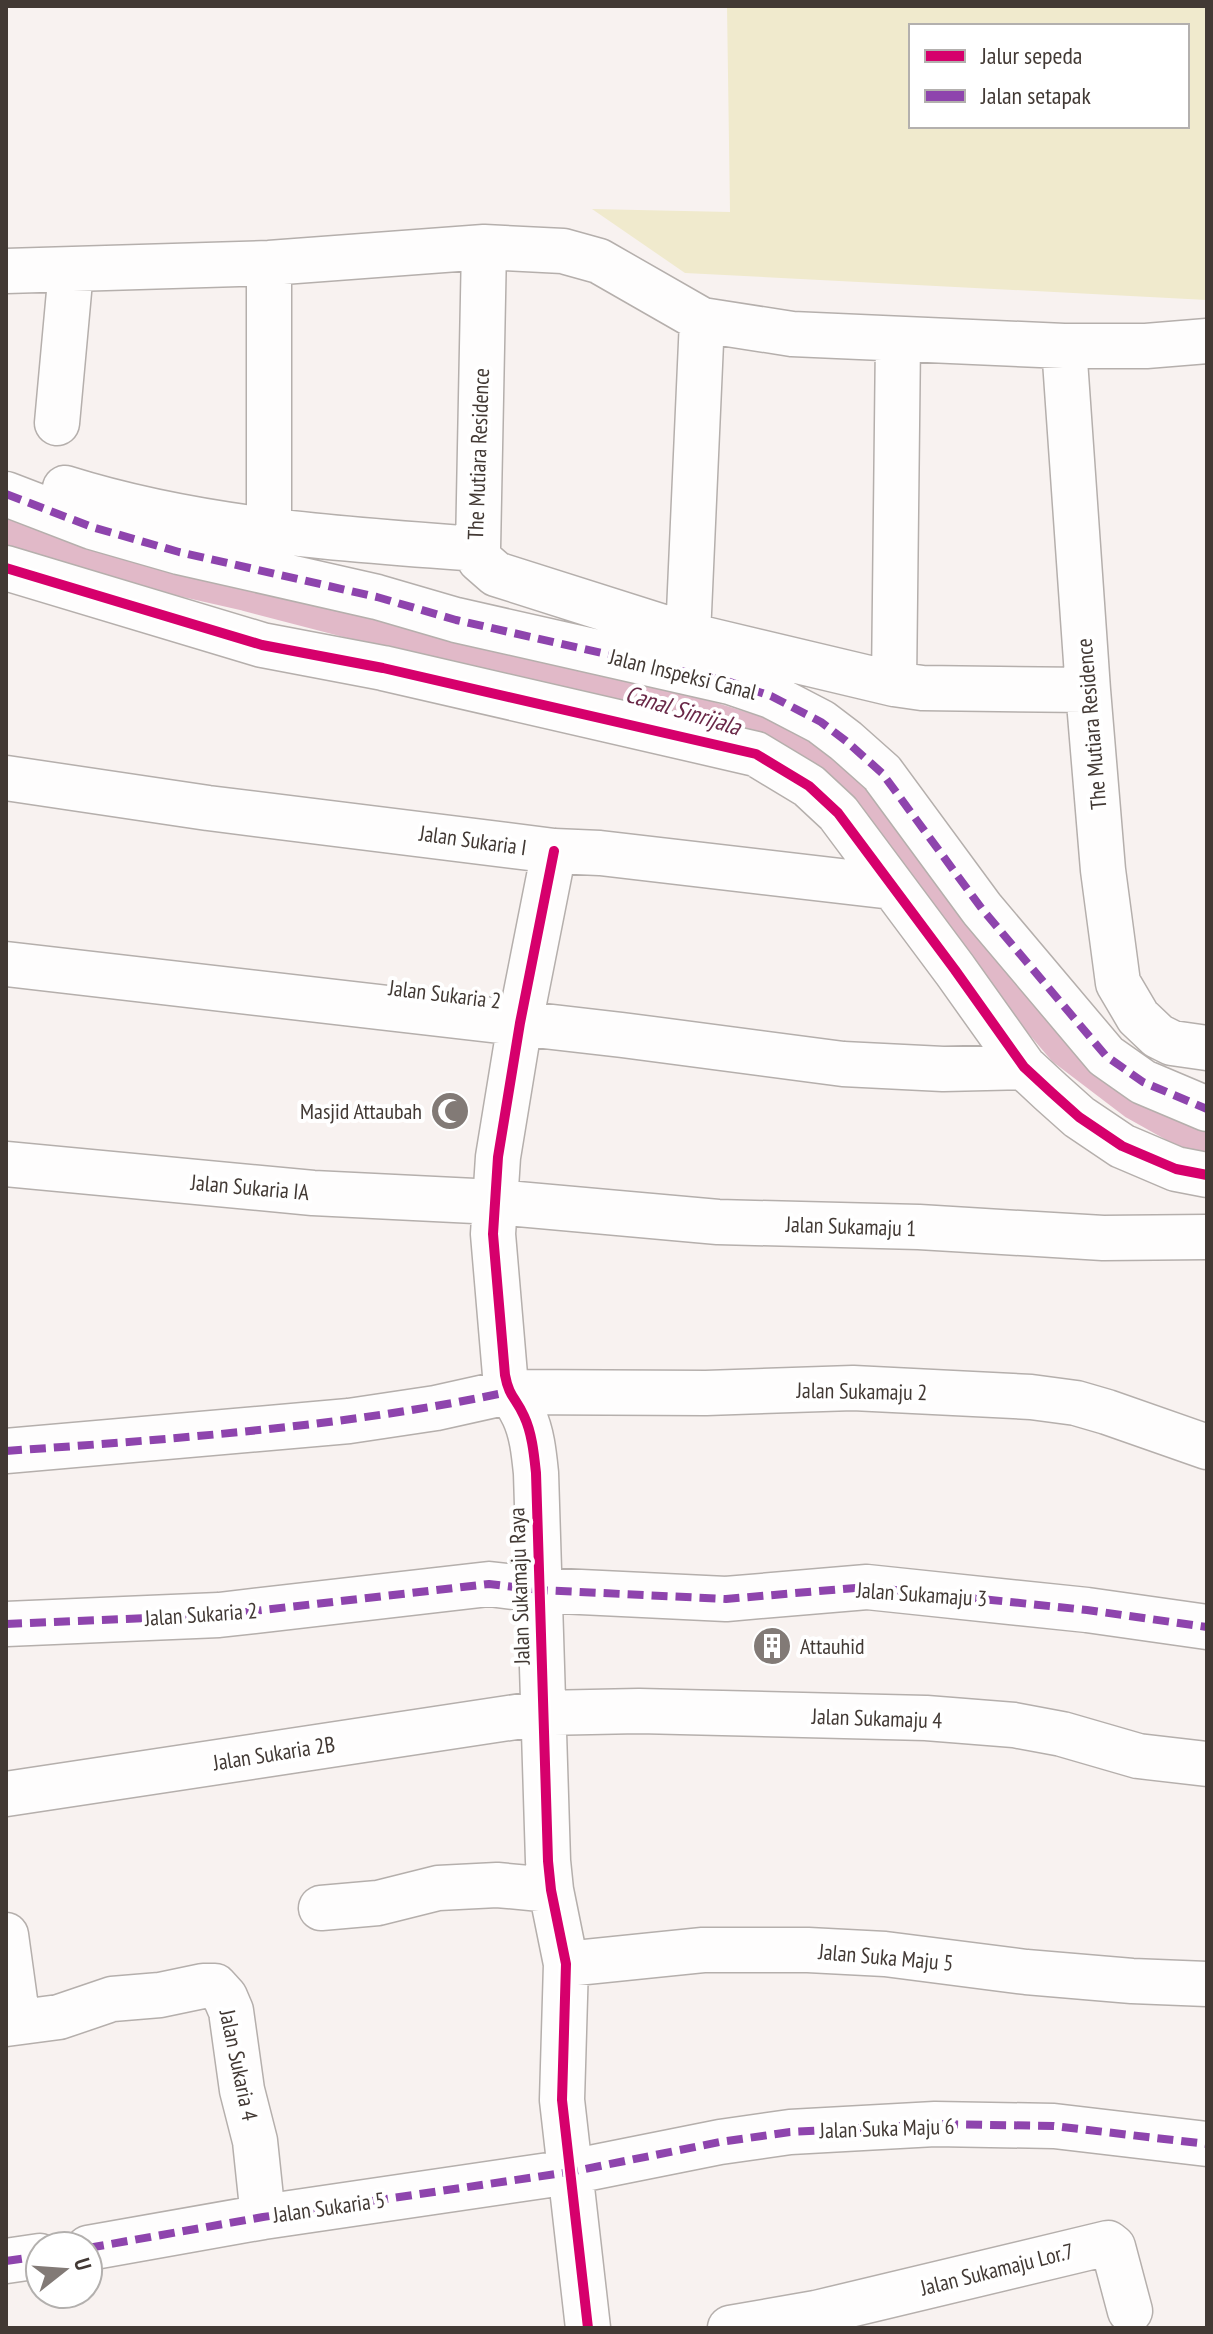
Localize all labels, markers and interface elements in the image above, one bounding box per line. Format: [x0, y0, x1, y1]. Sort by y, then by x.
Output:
legend [909, 24, 1189, 128]
text: Jalur sepeda [980, 40, 1082, 71]
text: Jalan setapak [980, 80, 1091, 111]
street label: The Mutiara Residence [461, 368, 495, 540]
street label: The Mutiara Residence [1070, 637, 1112, 811]
street label: Jalan Inspeksi Canal [605, 642, 760, 706]
water label: Canal Sinrijala [622, 678, 746, 743]
street label: Jalan Sukaria I [417, 818, 528, 861]
street label: Jalan Sukaria 2 [386, 973, 503, 1015]
mosque icon: Masjid Attaubah [429, 1090, 471, 1132]
place label: Masjid Attaubah [300, 1097, 422, 1125]
street label: Jalan Sukaria IA [189, 1168, 311, 1206]
street label: Jalan Sukamaju 1 [784, 1210, 917, 1242]
street label: Jalan Sukamaju 2 [795, 1376, 928, 1406]
street label: Jalan Sukamaju Raya [502, 1507, 536, 1666]
street label: Jalan Sukamaju 3 [855, 1575, 988, 1613]
street label: Jalan Sukaria 2 [143, 1596, 258, 1632]
building icon: Attauhid [751, 1625, 793, 1667]
place label: Attauhid [800, 1632, 865, 1660]
street label: Jalan Sukamaju 4 [810, 1702, 943, 1734]
street label: Jalan Sukaria 2B [210, 1730, 337, 1777]
street label: Jalan Suka Maju 5 [817, 1937, 954, 1977]
street label: Jalan Sukaria 4 [213, 2006, 264, 2123]
street label: Jalan Suka Maju 6 [818, 2112, 955, 2144]
street label: Jalan Sukaria 5 [270, 2185, 387, 2229]
north arrow [24, 2230, 104, 2310]
street label: Jalan Sukamaju Lor.7 [916, 2236, 1077, 2302]
text: U [68, 2255, 98, 2274]

